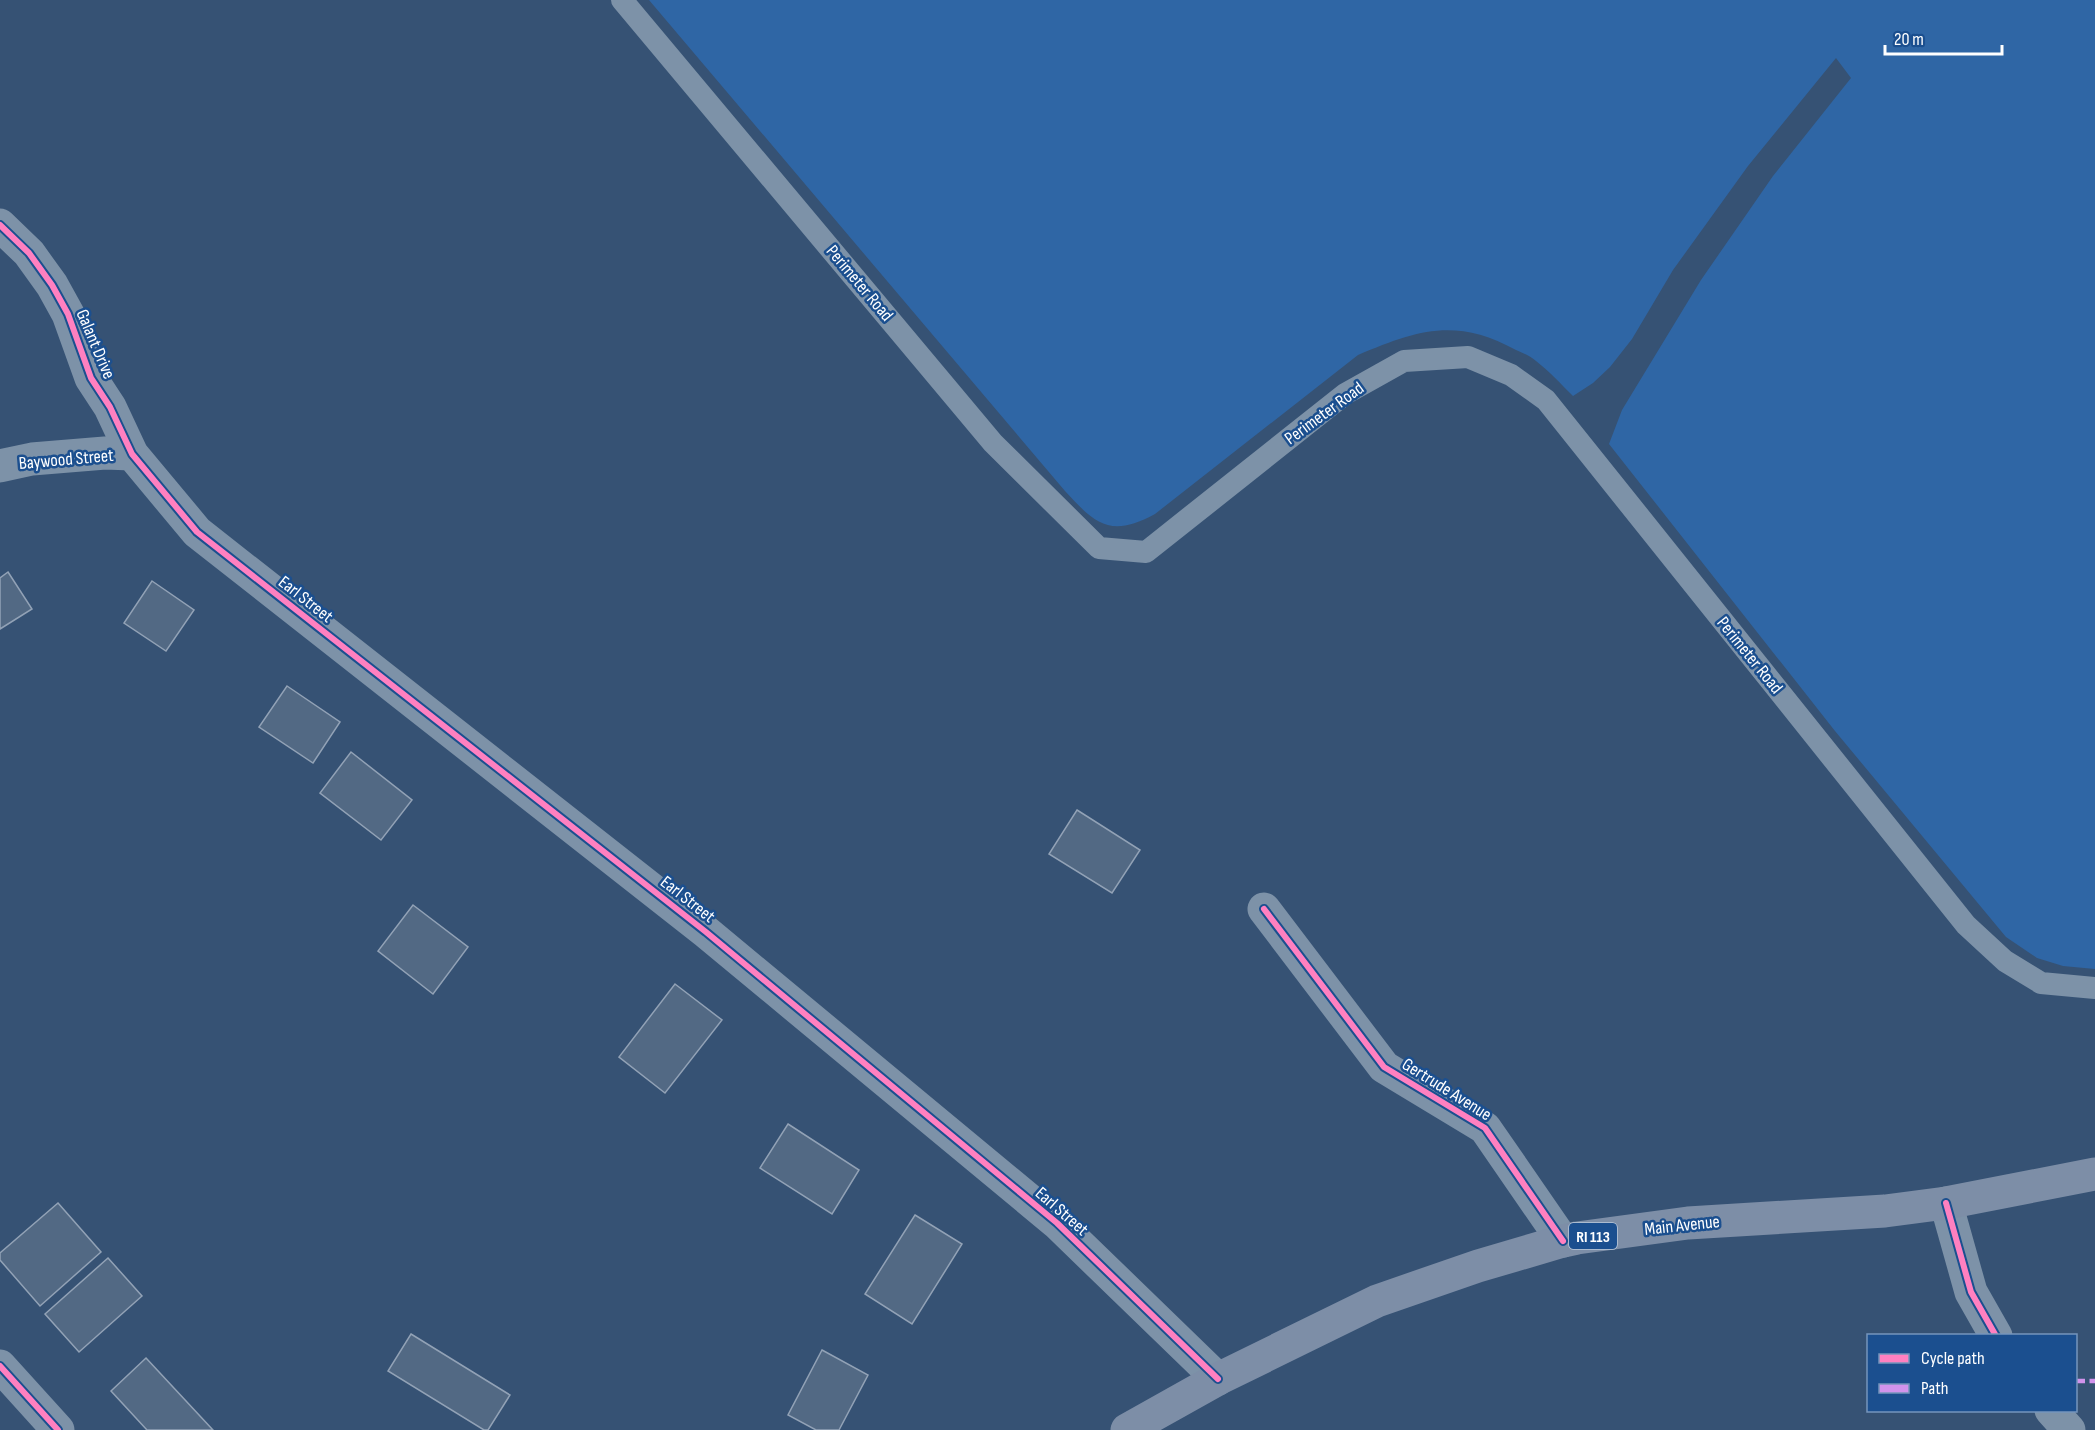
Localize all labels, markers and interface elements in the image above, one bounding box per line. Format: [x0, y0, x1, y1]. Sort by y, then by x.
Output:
scale bar [1885, 18, 2002, 56]
text: 20 m [1894, 29, 1924, 50]
street label: Perimeter Road [822, 241, 897, 326]
street label: Galant Drive [71, 306, 120, 382]
street label: Perimeter Road [1281, 378, 1368, 449]
street label: Baywood Street [18, 445, 115, 474]
street label: Earl Street [274, 572, 338, 628]
street label: Perimeter Road [1712, 613, 1787, 698]
street label: Earl Street [656, 872, 720, 928]
street label: Gertrude Avenue [1398, 1054, 1495, 1125]
street label: Earl Street [1031, 1183, 1093, 1240]
street label: Main Avenue [1643, 1211, 1721, 1240]
road number: RI 113 [1569, 1223, 1617, 1249]
legend [1867, 1334, 2077, 1412]
text: Cycle path [1921, 1348, 1985, 1369]
text: Path [1921, 1378, 1949, 1399]

